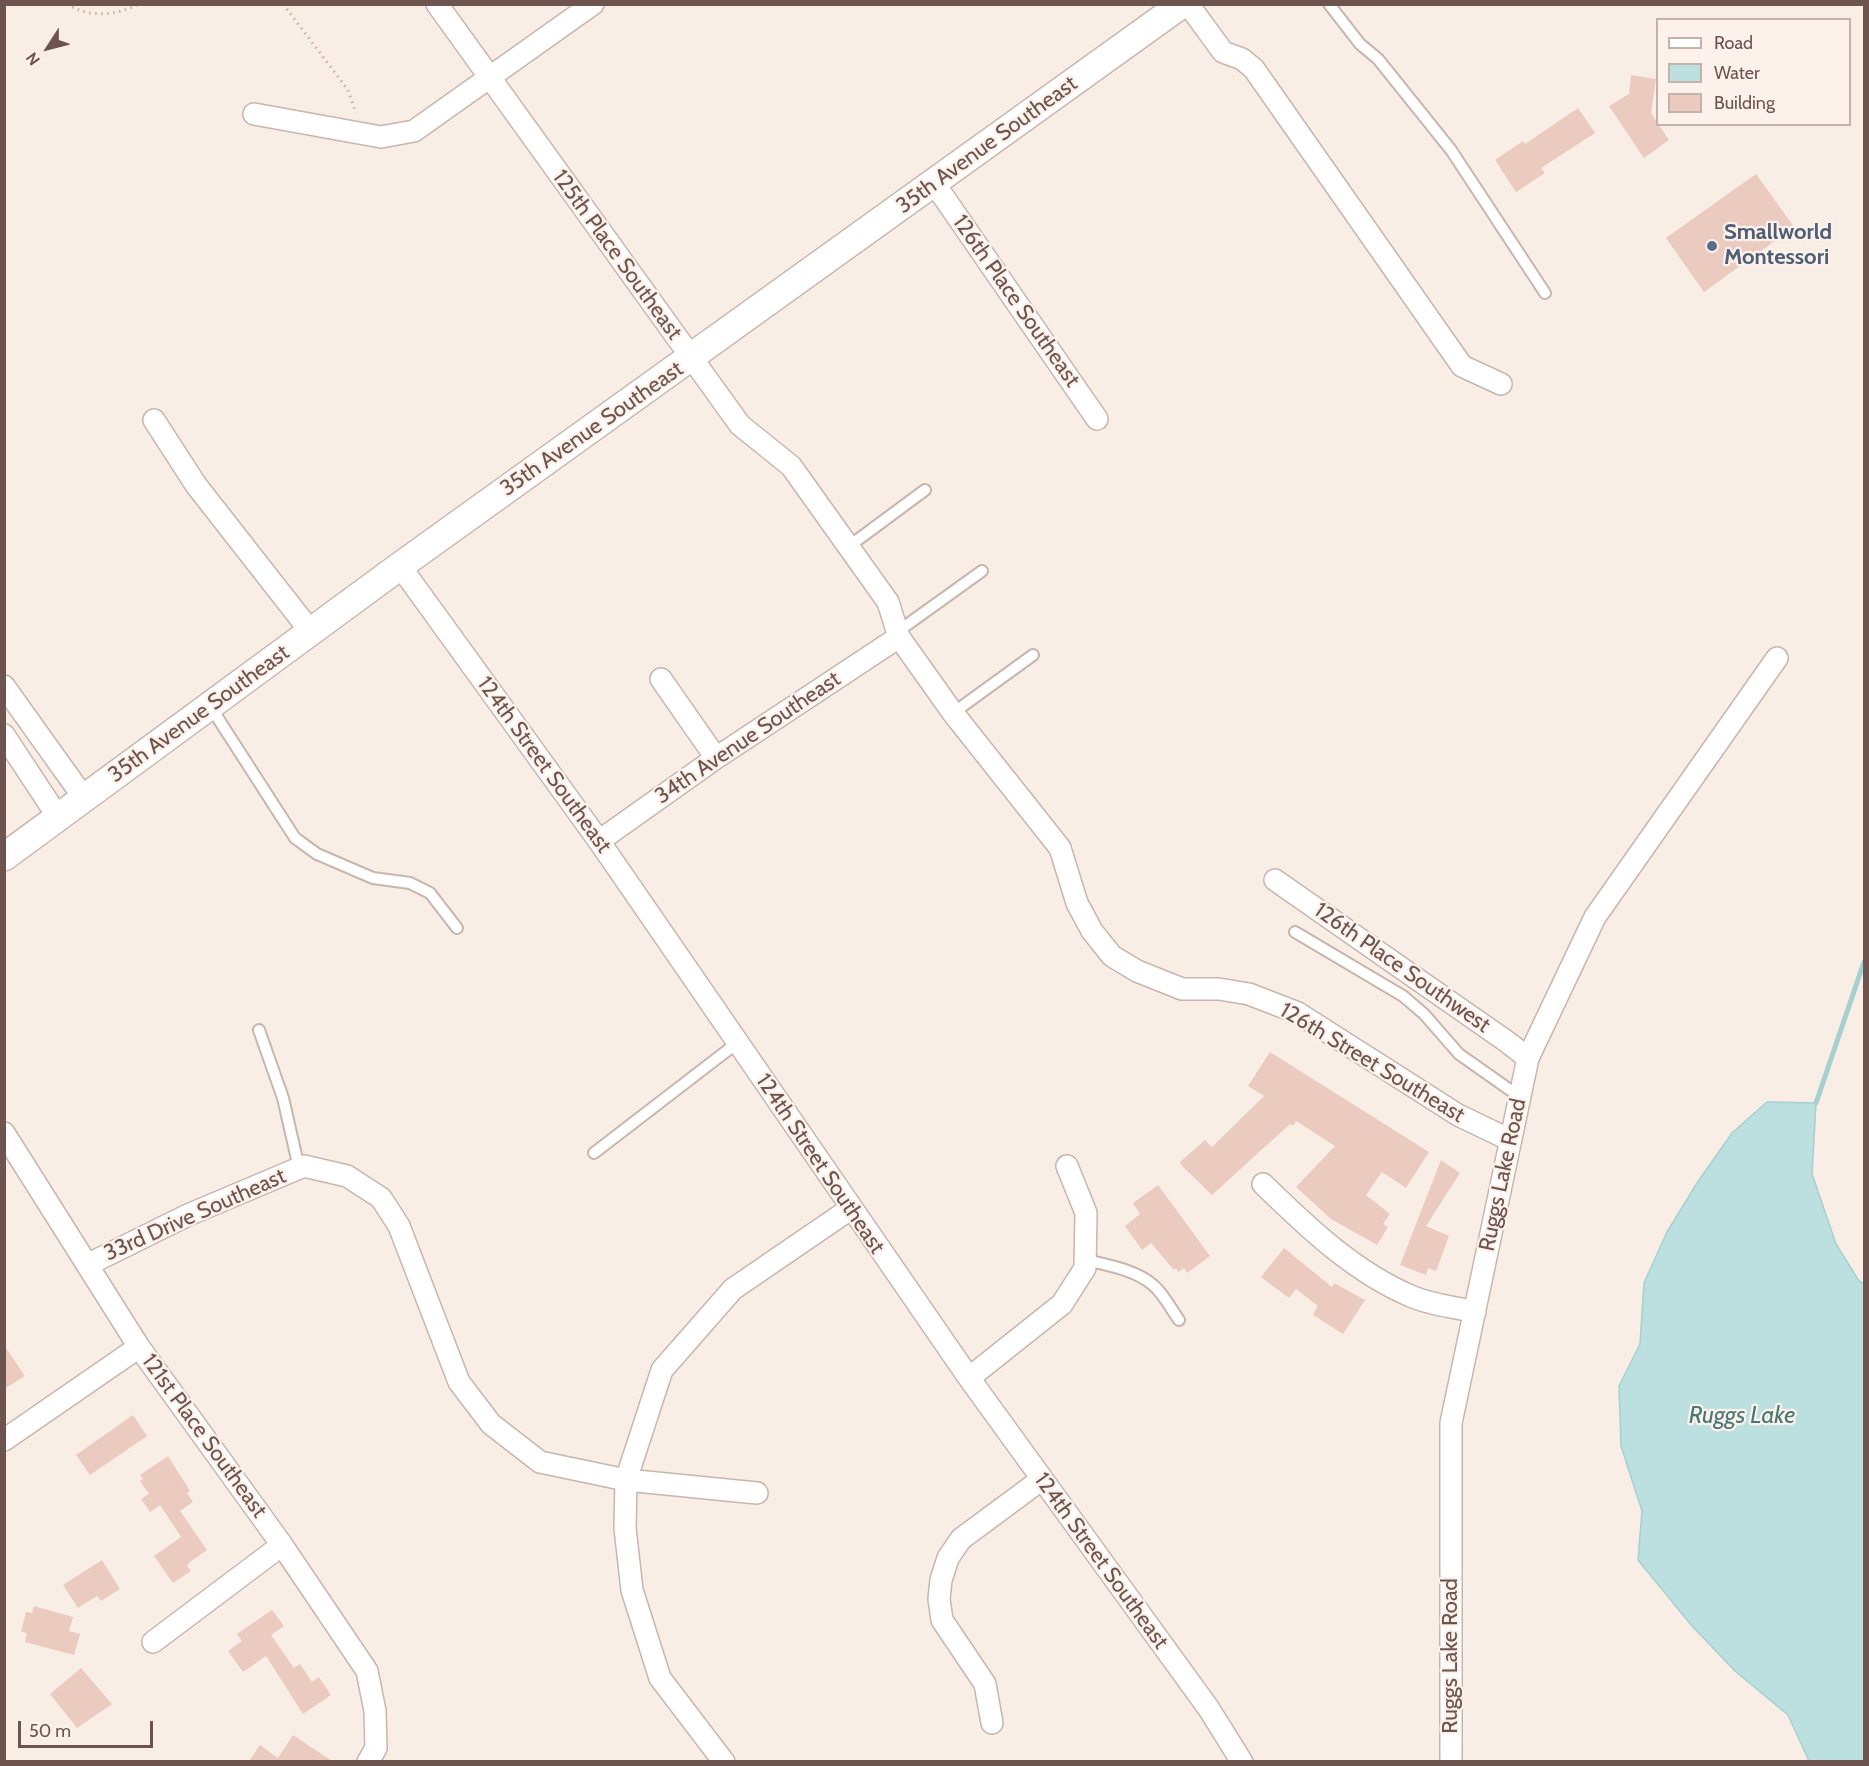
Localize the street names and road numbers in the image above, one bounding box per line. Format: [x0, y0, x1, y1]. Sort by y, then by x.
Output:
street label: 35th Avenue Southeast [891, 71, 1083, 219]
street label: 125th Place Southeast [547, 165, 687, 345]
street label: 126th Place Southeast [947, 210, 1085, 392]
street label: 35th Avenue Southeast [496, 356, 688, 502]
street label: 35th Avenue Southeast [103, 640, 295, 788]
street label: 34th Avenue Southeast [650, 666, 846, 810]
street label: 124th Street Southeast [471, 672, 617, 858]
street label: 126th Place Southwest [1309, 897, 1495, 1039]
street label: 126th Street Southeast [1275, 997, 1469, 1129]
street label: 124th Street Southeast [750, 1069, 890, 1259]
street label: Ruggs Lake Road [1474, 1096, 1532, 1254]
street label: 33rd Drive Southeast [100, 1163, 290, 1267]
street label: 121st Place Southeast [136, 1349, 272, 1523]
street label: 124th Street Southeast [1028, 1468, 1174, 1654]
street label: Ruggs Lake Road [1438, 1578, 1464, 1734]

